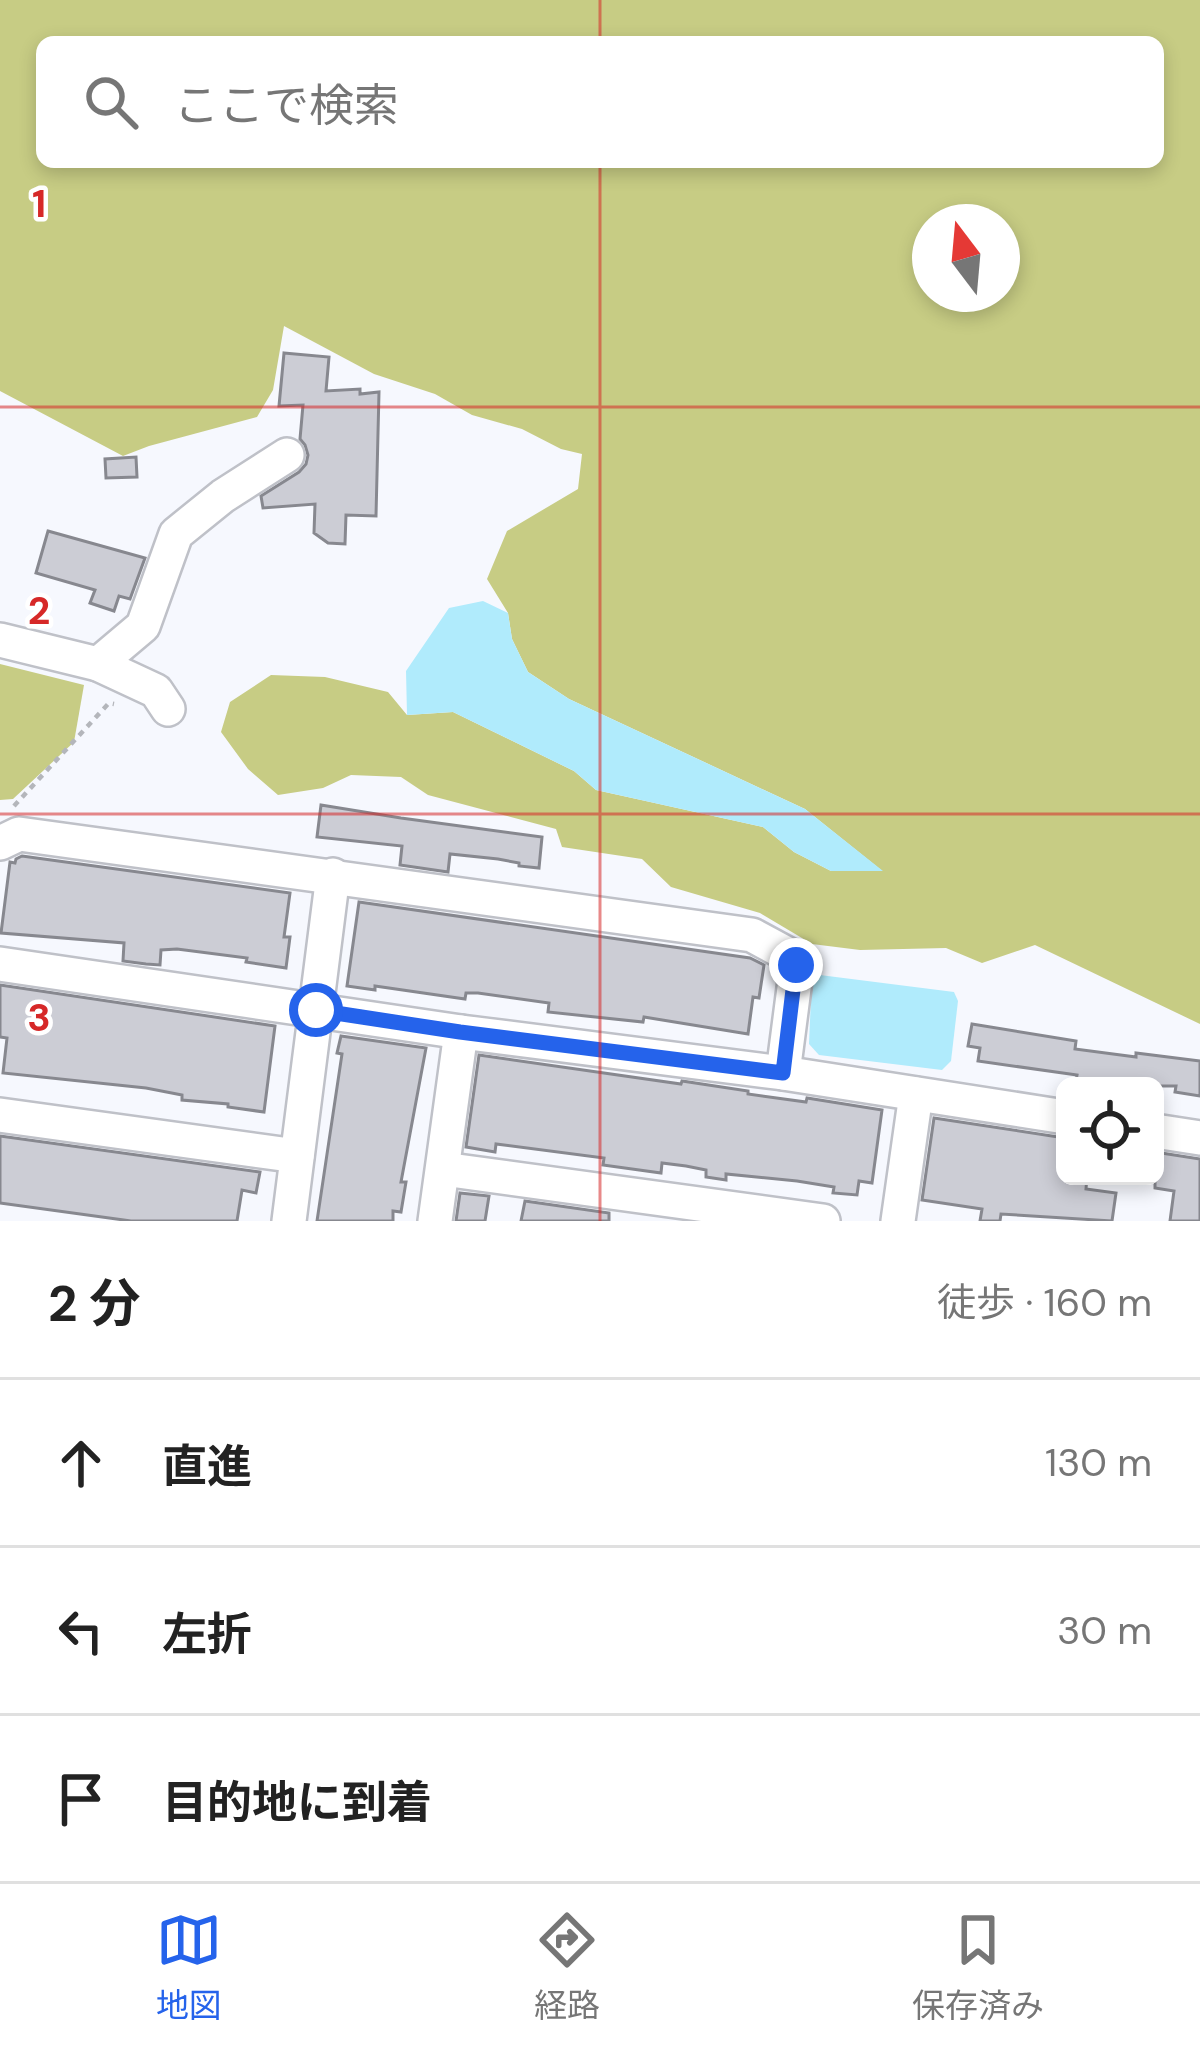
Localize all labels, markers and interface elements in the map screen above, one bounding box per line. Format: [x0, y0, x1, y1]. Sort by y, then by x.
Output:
search box [36, 36, 1164, 168]
icon: search [78, 69, 144, 135]
text: ここで検索 [174, 76, 399, 135]
text: 1 [32, 178, 46, 229]
north arrow [912, 204, 1020, 312]
text: 2 [28, 585, 50, 636]
route end [769, 938, 823, 992]
route start [289, 983, 343, 1037]
text: 3 [27, 992, 51, 1043]
map controls [1056, 1077, 1164, 1185]
button: locate [1056, 1077, 1164, 1185]
text: 2 分 [48, 1270, 140, 1337]
text: 徒歩 · 160 m [937, 1277, 1152, 1328]
icon: ahead [48, 1430, 114, 1496]
text: 直進 [162, 1437, 252, 1496]
text: 130 m [1045, 1437, 1152, 1488]
icon: left [48, 1598, 114, 1664]
text: 左折 [162, 1605, 252, 1664]
text: 30 m [1057, 1605, 1152, 1656]
icon: arrive [48, 1766, 114, 1832]
text: 目的地に到着 [162, 1773, 432, 1832]
tab: 地図 [156, 1907, 222, 2027]
tab: 経路 [534, 1907, 600, 2027]
tab: 保存済み [912, 1907, 1044, 2027]

